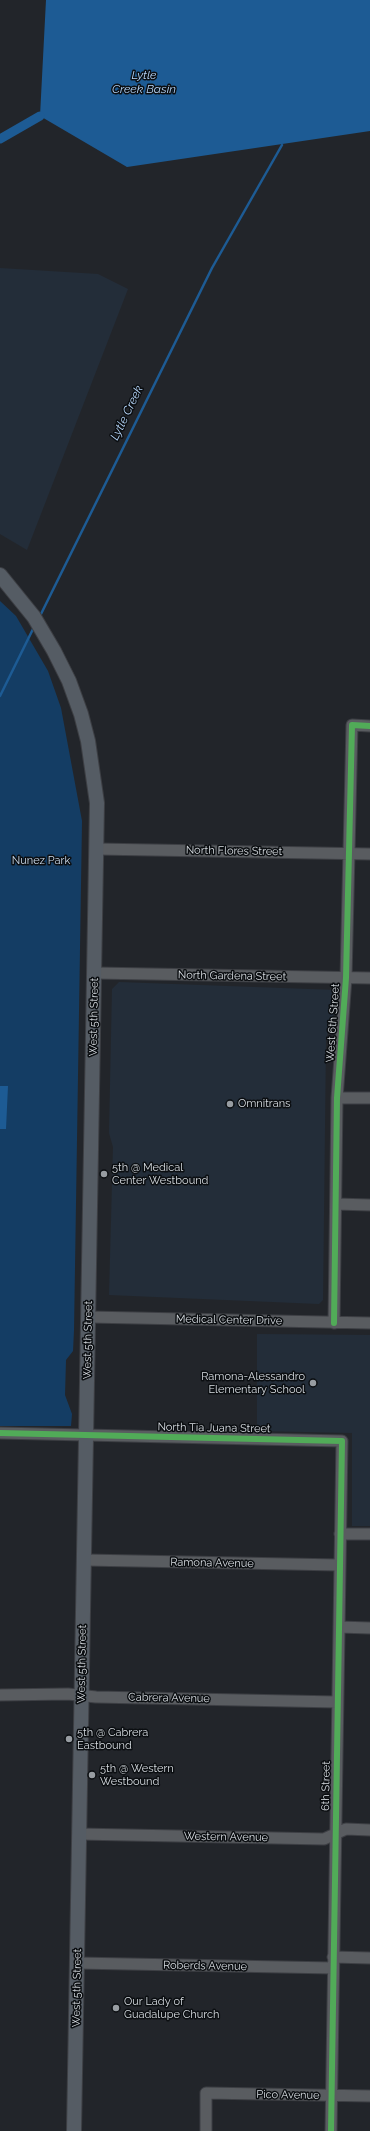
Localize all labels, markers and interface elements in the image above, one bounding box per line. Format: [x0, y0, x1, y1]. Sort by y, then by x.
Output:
water label: Lytle Creek Basin [112, 68, 176, 96]
water label: Lytle Creek [108, 383, 146, 443]
street label: North Flores Street [186, 844, 282, 858]
park label: Nunez Park [12, 854, 70, 868]
street label: North Gardena Street [178, 968, 286, 984]
street label: West 5th Street [87, 978, 101, 1056]
street label: West 6th Street [324, 983, 342, 1063]
place label: Omnitrans [238, 1097, 290, 1111]
marker: Omnitrans [225, 1099, 235, 1109]
place label: 5th @ Medical Center Westbound [112, 1161, 208, 1187]
marker: 5th @ Medical Center Westbound [99, 1169, 109, 1179]
street label: West 5th Street [81, 1301, 95, 1379]
street label: Medical Center Drive [176, 1312, 282, 1328]
place label: Ramona-Alessandro Elementary School [201, 1370, 305, 1396]
marker: Ramona-Alessandro Elementary School [308, 1378, 318, 1388]
street label: North Tia Juana Street [157, 1420, 271, 1436]
street label: Ramona Avenue [170, 1556, 254, 1570]
street label: West 5th Street [75, 1625, 89, 1703]
street label: Cabrera Avenue [128, 1691, 210, 1705]
place label: 5th @ Cabrera Eastbound [77, 1726, 148, 1752]
marker: 5th @ Cabrera Eastbound [64, 1734, 74, 1744]
street label: 6th Street [319, 1761, 333, 1811]
place label: 5th @ Western Westbound [100, 1762, 174, 1788]
marker: 5th @ Western Westbound [87, 1770, 97, 1780]
street label: Western Avenue [184, 1830, 268, 1844]
street label: West 5th Street [70, 1949, 84, 2027]
street label: Roberds Avenue [163, 1959, 247, 1973]
place label: Our Lady of Guadalupe Church [124, 1995, 219, 2021]
marker: Our Lady of Guadalupe Church [111, 2003, 121, 2013]
street label: Pico Avenue [256, 2088, 320, 2102]

